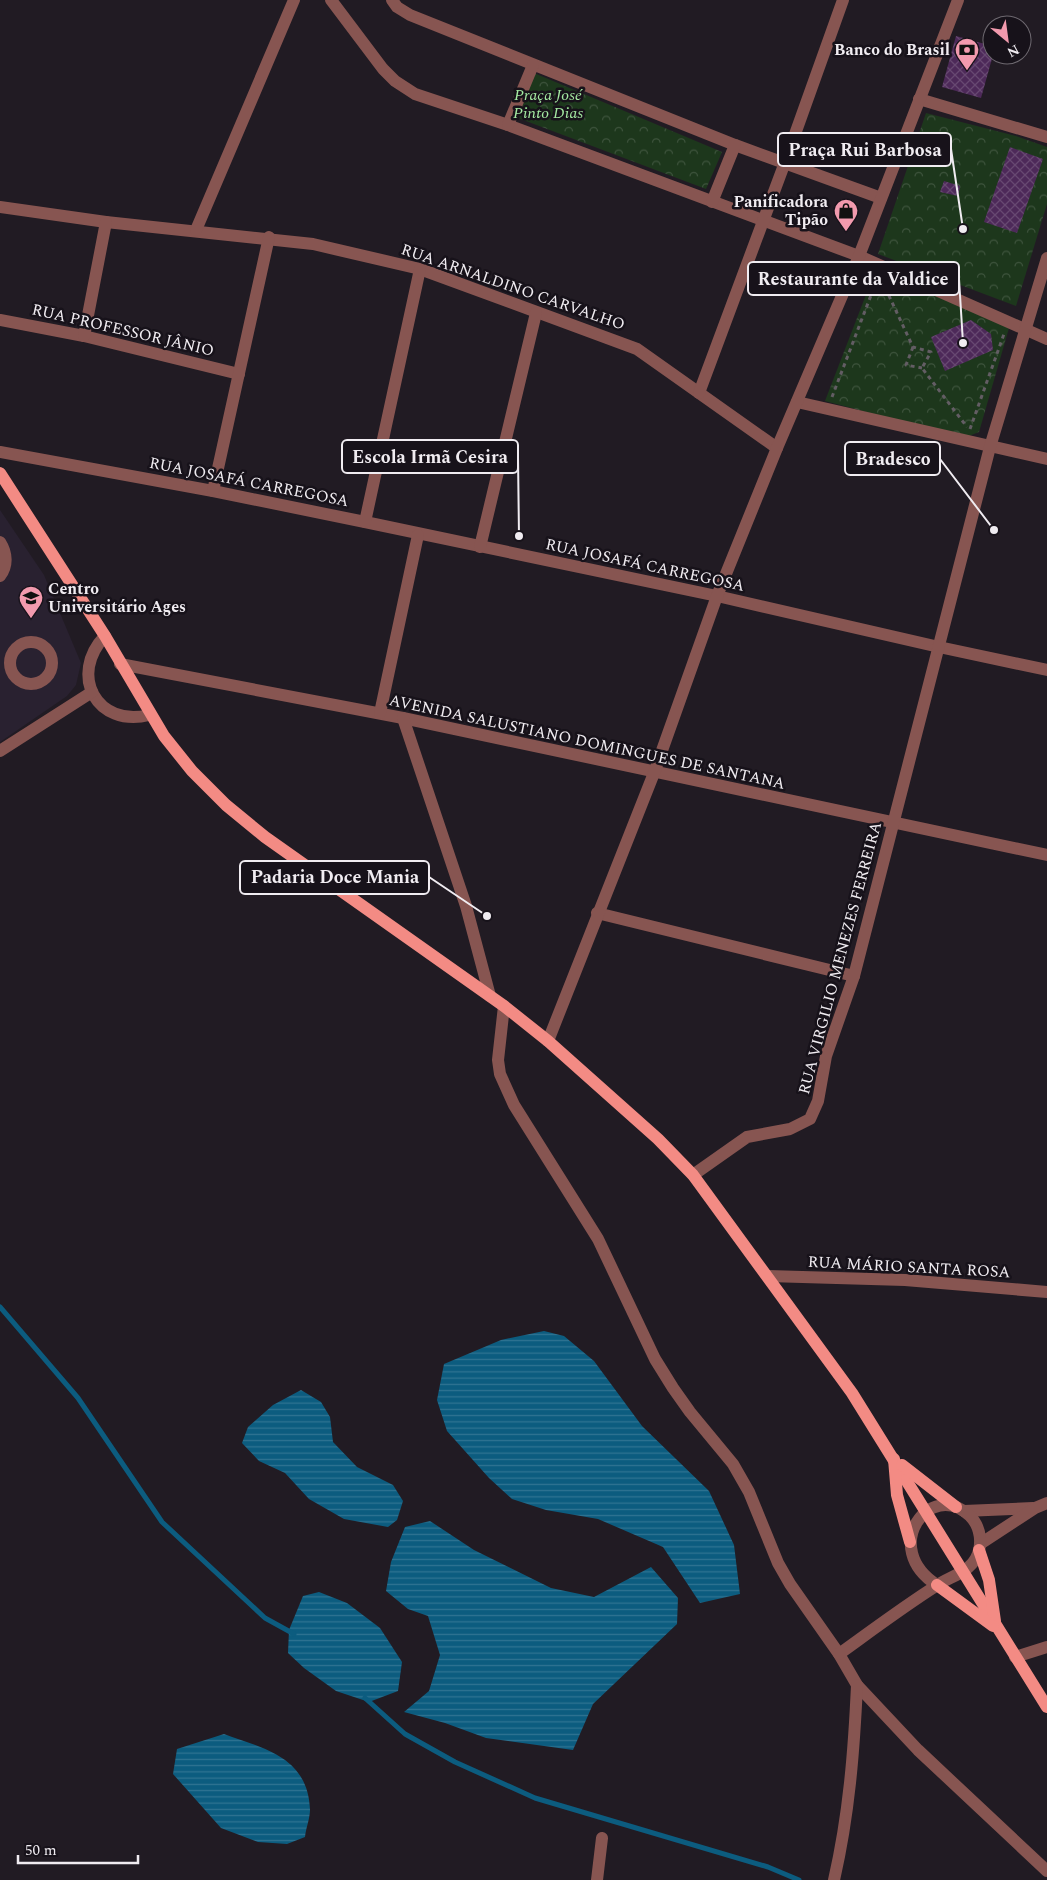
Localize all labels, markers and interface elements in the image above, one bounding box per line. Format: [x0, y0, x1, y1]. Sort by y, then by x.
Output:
north arrow [982, 15, 1032, 65]
bank icon: Banco do Brasil [954, 37, 980, 71]
place label: Banco do Brasil [834, 38, 950, 62]
text: N [1003, 39, 1023, 63]
park label: Praça José Pinto Dias [513, 83, 584, 125]
callout: Praça Rui Barbosa [778, 133, 951, 166]
text: Praça Rui Barbosa [788, 137, 942, 164]
place label: Panificadora Tipão [733, 190, 829, 232]
shop icon: Panificadora Tipão [833, 198, 859, 232]
street label: RUA ARNALDINO CARVALHO [398, 237, 628, 337]
callout: Restaurante da Valdice [748, 262, 959, 295]
text: Restaurante da Valdice [758, 266, 948, 293]
street label: RUA PROFESSOR JÂNIO [30, 297, 216, 363]
callout: Escola Irmã Cesira [342, 440, 518, 473]
callout: Bradesco [845, 442, 940, 475]
text: Escola Irmã Cesira [352, 444, 509, 471]
text: Bradesco [855, 446, 931, 473]
street label: RUA JOSAFÁ CARREGOSA [147, 451, 351, 513]
street label: RUA JOSAFÁ CARREGOSA [543, 532, 747, 598]
place label: Centro Universitário Ages [48, 577, 186, 619]
school or university icon: Centro Universitário Ages [18, 585, 44, 619]
street label: AVENIDA SALUSTIANO DOMINGUES DE SANTANA [387, 688, 787, 796]
street label: RUA VIRGILIO MENEZES FERREIRA [792, 819, 888, 1097]
callout: Padaria Doce Mania [240, 861, 429, 894]
text: Padaria Doce Mania [251, 864, 420, 891]
street label: RUA MÁRIO SANTA ROSA [807, 1250, 1011, 1284]
scale bar [18, 1832, 138, 1864]
text: 50 m [25, 1839, 57, 1862]

